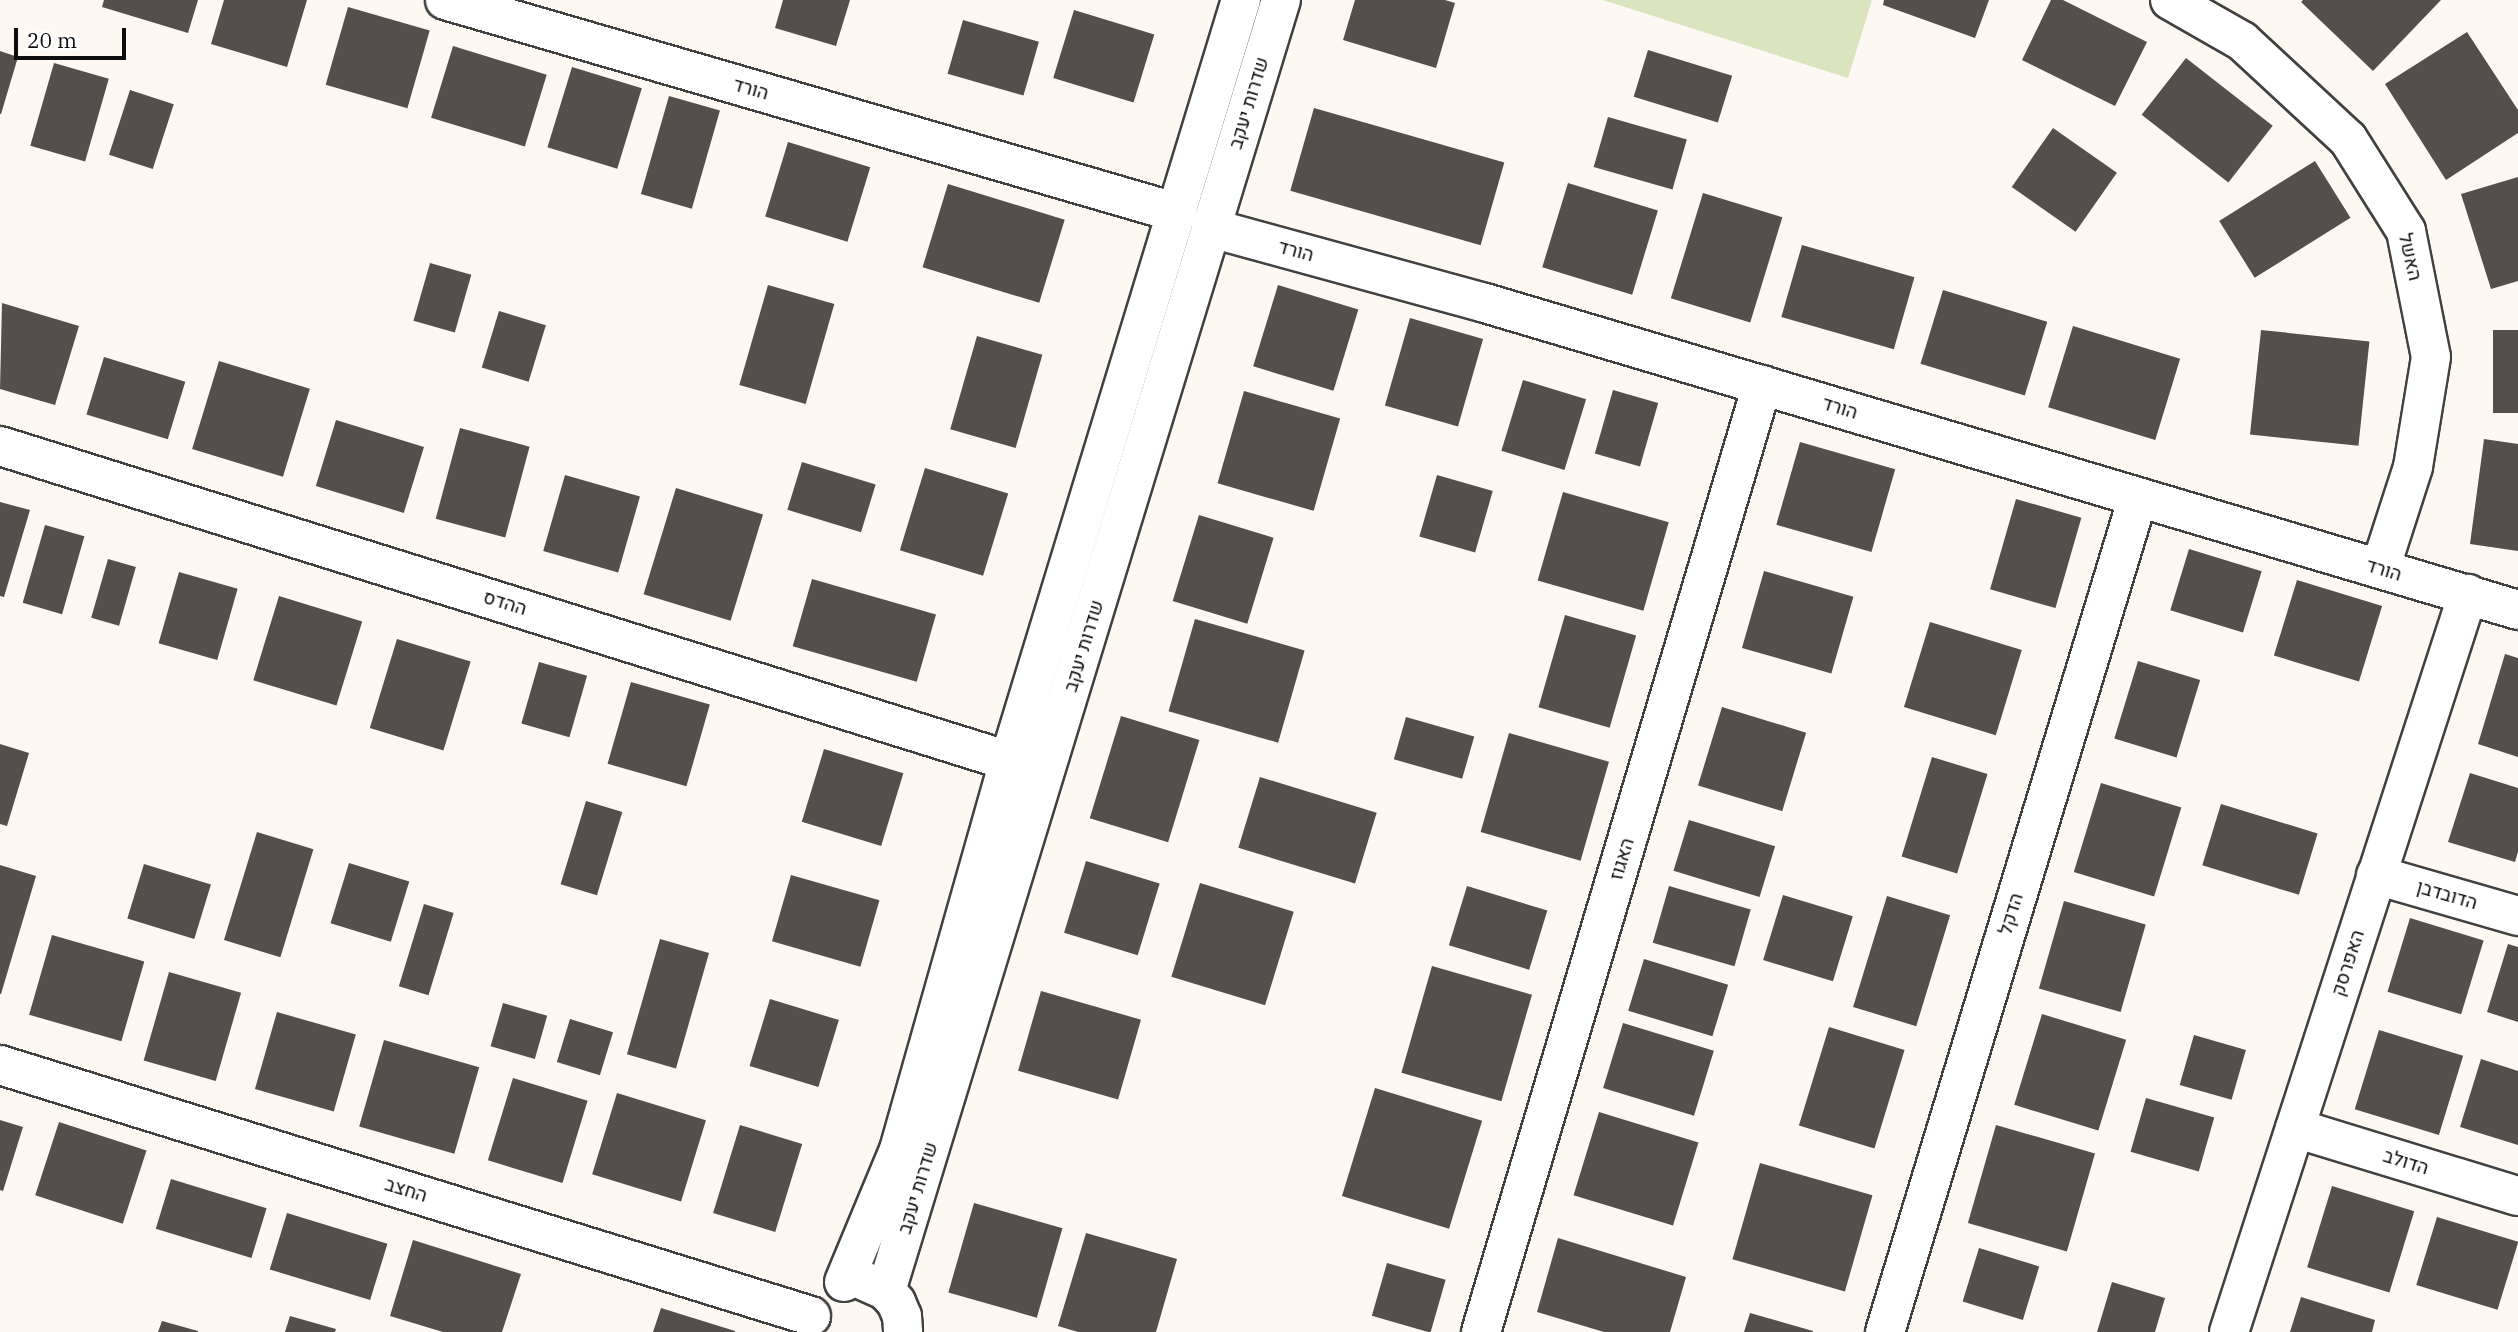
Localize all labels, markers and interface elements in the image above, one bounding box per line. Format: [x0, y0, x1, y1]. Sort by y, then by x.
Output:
scale bar [18, 14, 130, 58]
text: 20 m [27, 26, 77, 54]
street label: שדרות יעקב [1224, 54, 1274, 152]
street label: הורד [731, 73, 771, 105]
street label: האשל [2393, 231, 2427, 283]
street label: הורד [1276, 235, 1316, 267]
street label: הורד [1819, 392, 1861, 424]
street label: הורד [2363, 554, 2405, 586]
street label: ההדס [480, 586, 530, 620]
street label: שדרות יעקב [1059, 597, 1109, 695]
street label: האגוז [1605, 835, 1639, 883]
street label: הדובדבן [2414, 875, 2480, 915]
street label: הדקל [1994, 890, 2028, 938]
street label: האפרסק [2327, 927, 2369, 999]
street label: שדרות יעקב [893, 1139, 943, 1237]
street label: הדולב [2380, 1144, 2432, 1180]
street label: החצב [382, 1173, 430, 1207]

